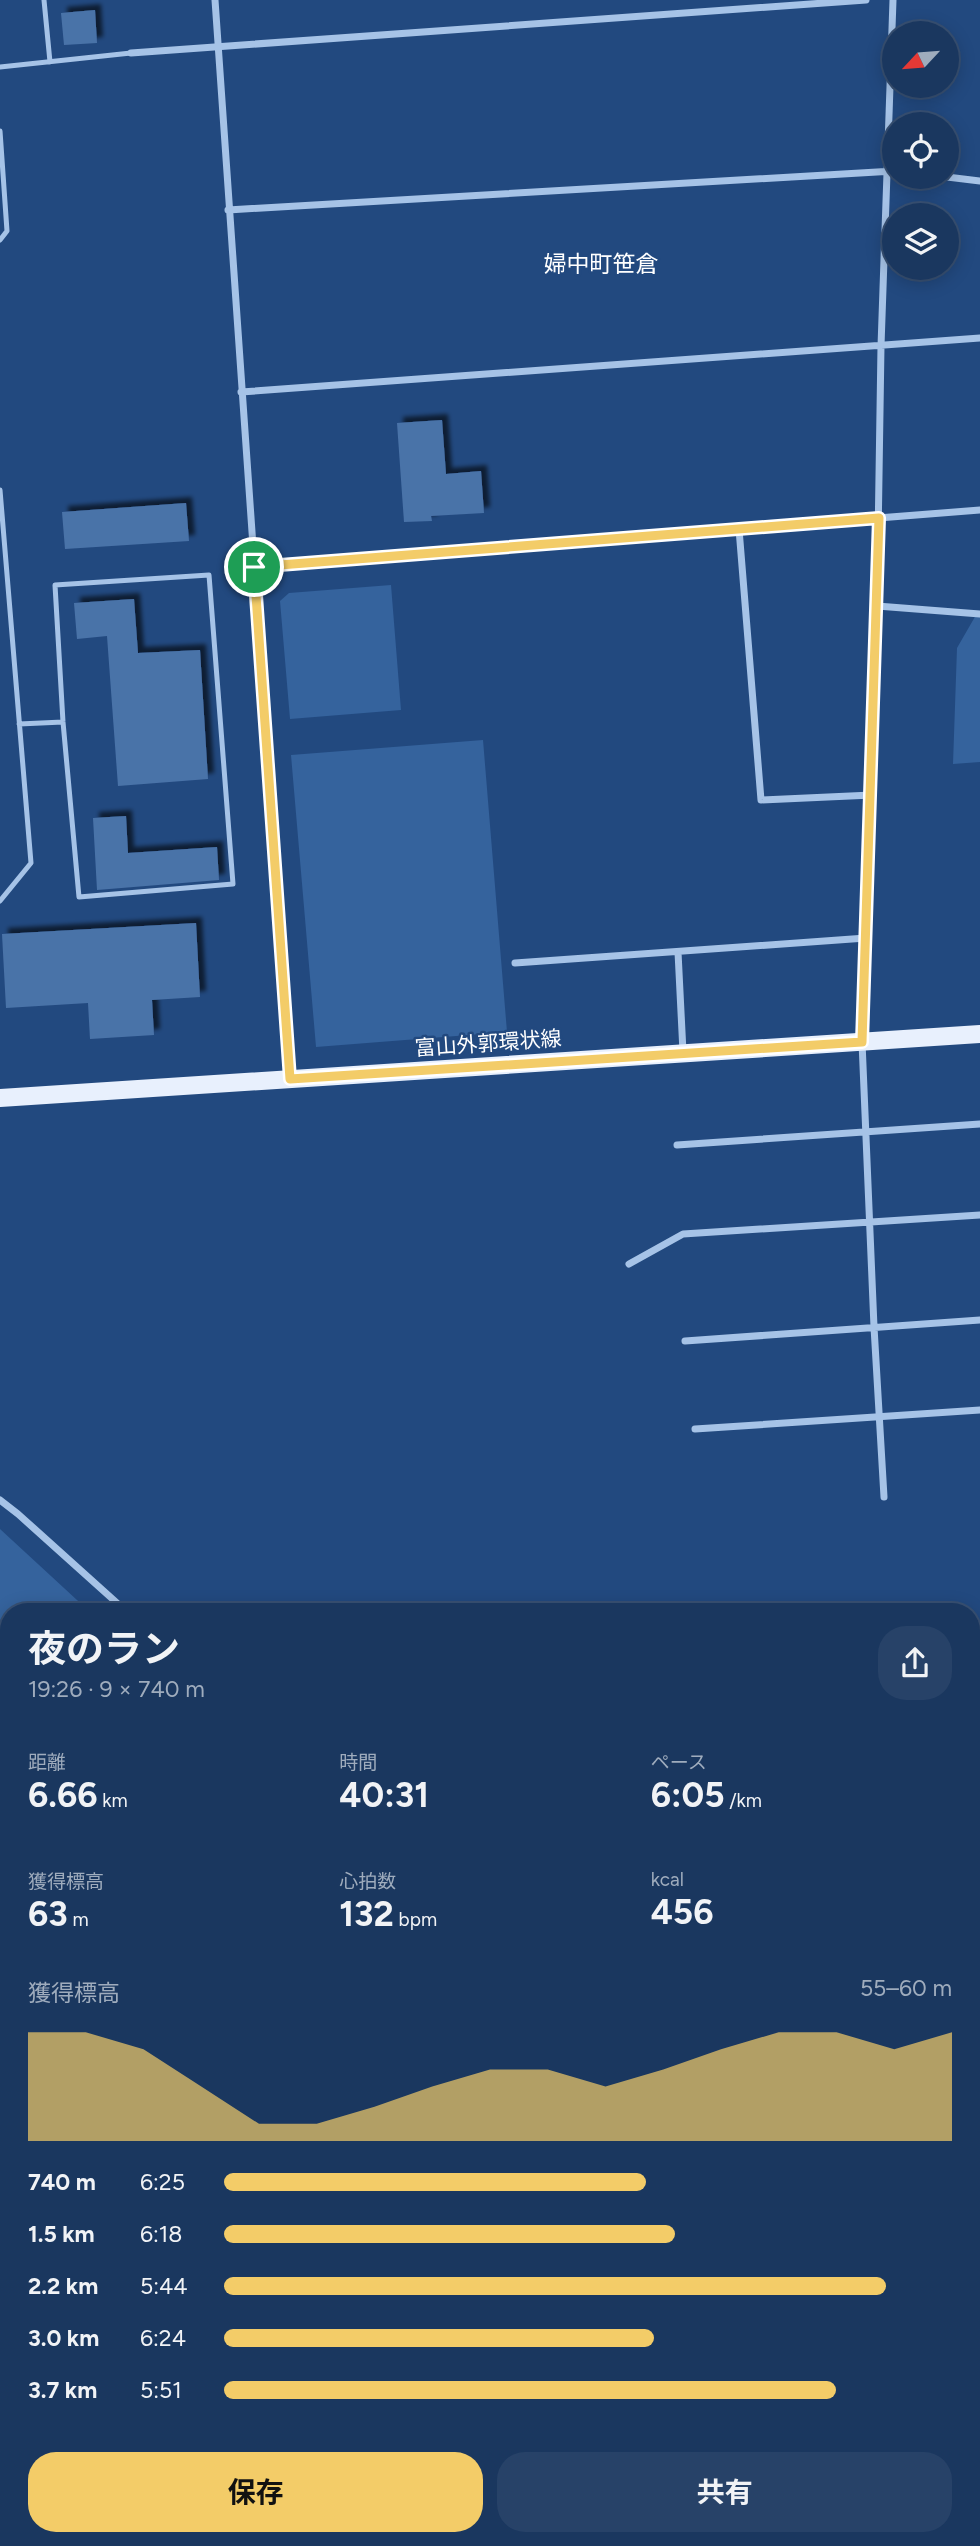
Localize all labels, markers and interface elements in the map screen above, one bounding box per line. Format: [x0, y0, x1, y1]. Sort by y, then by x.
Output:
north arrow [882, 21, 959, 98]
map controls [882, 21, 959, 280]
button: locate [882, 112, 959, 189]
button: layers [882, 203, 959, 280]
district label: 婦中町笹倉 [544, 250, 659, 278]
pin [224, 537, 284, 597]
icon: arrive [235, 548, 273, 586]
street label: 富山外郭環状線 [414, 1025, 562, 1061]
text: 夜のラン [28, 1626, 180, 1672]
button: share [878, 1626, 952, 1700]
text: 19:26 · 9 × 740 m [28, 1675, 205, 1703]
text: 距離 [28, 1751, 66, 1774]
text: 時間 [339, 1751, 377, 1774]
text: ペース [651, 1751, 707, 1774]
text: 6.66 [28, 1774, 98, 1816]
text: 40:31 [339, 1774, 429, 1816]
text: 6:05 [651, 1774, 725, 1816]
text: km [98, 1789, 128, 1812]
text: /km [725, 1789, 762, 1812]
text: kcal [651, 1868, 684, 1891]
text: 獲得標高 [28, 1870, 104, 1893]
text: 心拍数 [339, 1870, 396, 1893]
text: 456 [651, 1891, 713, 1933]
text: 63 [28, 1893, 68, 1935]
text: 132 [339, 1893, 394, 1935]
text: m [68, 1908, 89, 1931]
text: bpm [394, 1908, 437, 1931]
text: 55–60 m [860, 1974, 952, 2002]
text: 獲得標高 [28, 1979, 120, 2007]
text: 740 m [28, 2168, 96, 2196]
text: 6:25 [140, 2168, 185, 2196]
text: 1.5 km [28, 2220, 95, 2248]
text: 6:18 [140, 2220, 182, 2248]
text: 2.2 km [28, 2272, 98, 2300]
text: 5:44 [140, 2272, 188, 2300]
text: 3.0 km [28, 2324, 99, 2352]
text: 6:24 [140, 2324, 186, 2352]
text: 3.7 km [28, 2376, 97, 2404]
text: 5:51 [140, 2376, 182, 2404]
button: 保存 [28, 2452, 483, 2532]
button: 共有 [497, 2452, 952, 2532]

